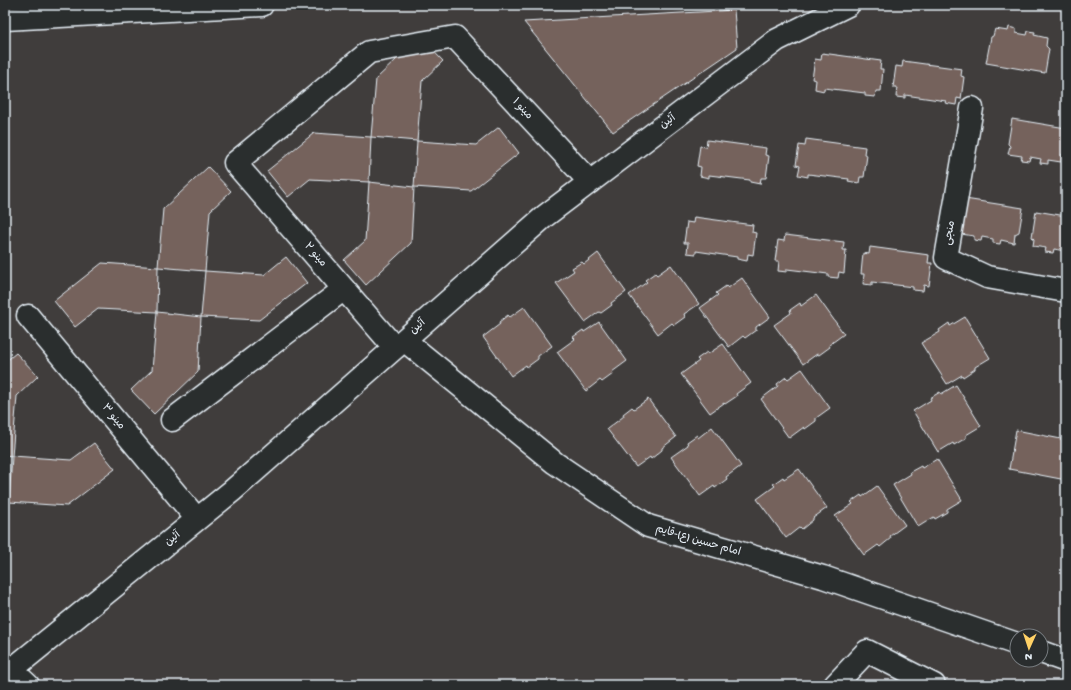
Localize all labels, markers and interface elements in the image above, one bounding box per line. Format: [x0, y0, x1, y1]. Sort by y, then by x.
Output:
street label: مینو ۱ [509, 96, 535, 122]
street label: آئین [657, 110, 679, 132]
street label: منجی [942, 220, 958, 246]
street label: مینو ۲ [301, 240, 329, 270]
street label: آئین [407, 315, 429, 337]
street label: مینو ۳ [99, 402, 127, 432]
street label: امام حسین (ع)-قایم [654, 522, 742, 560]
street label: آئین [162, 527, 184, 549]
north arrow [1009, 628, 1049, 668]
text: N [1025, 650, 1032, 662]

